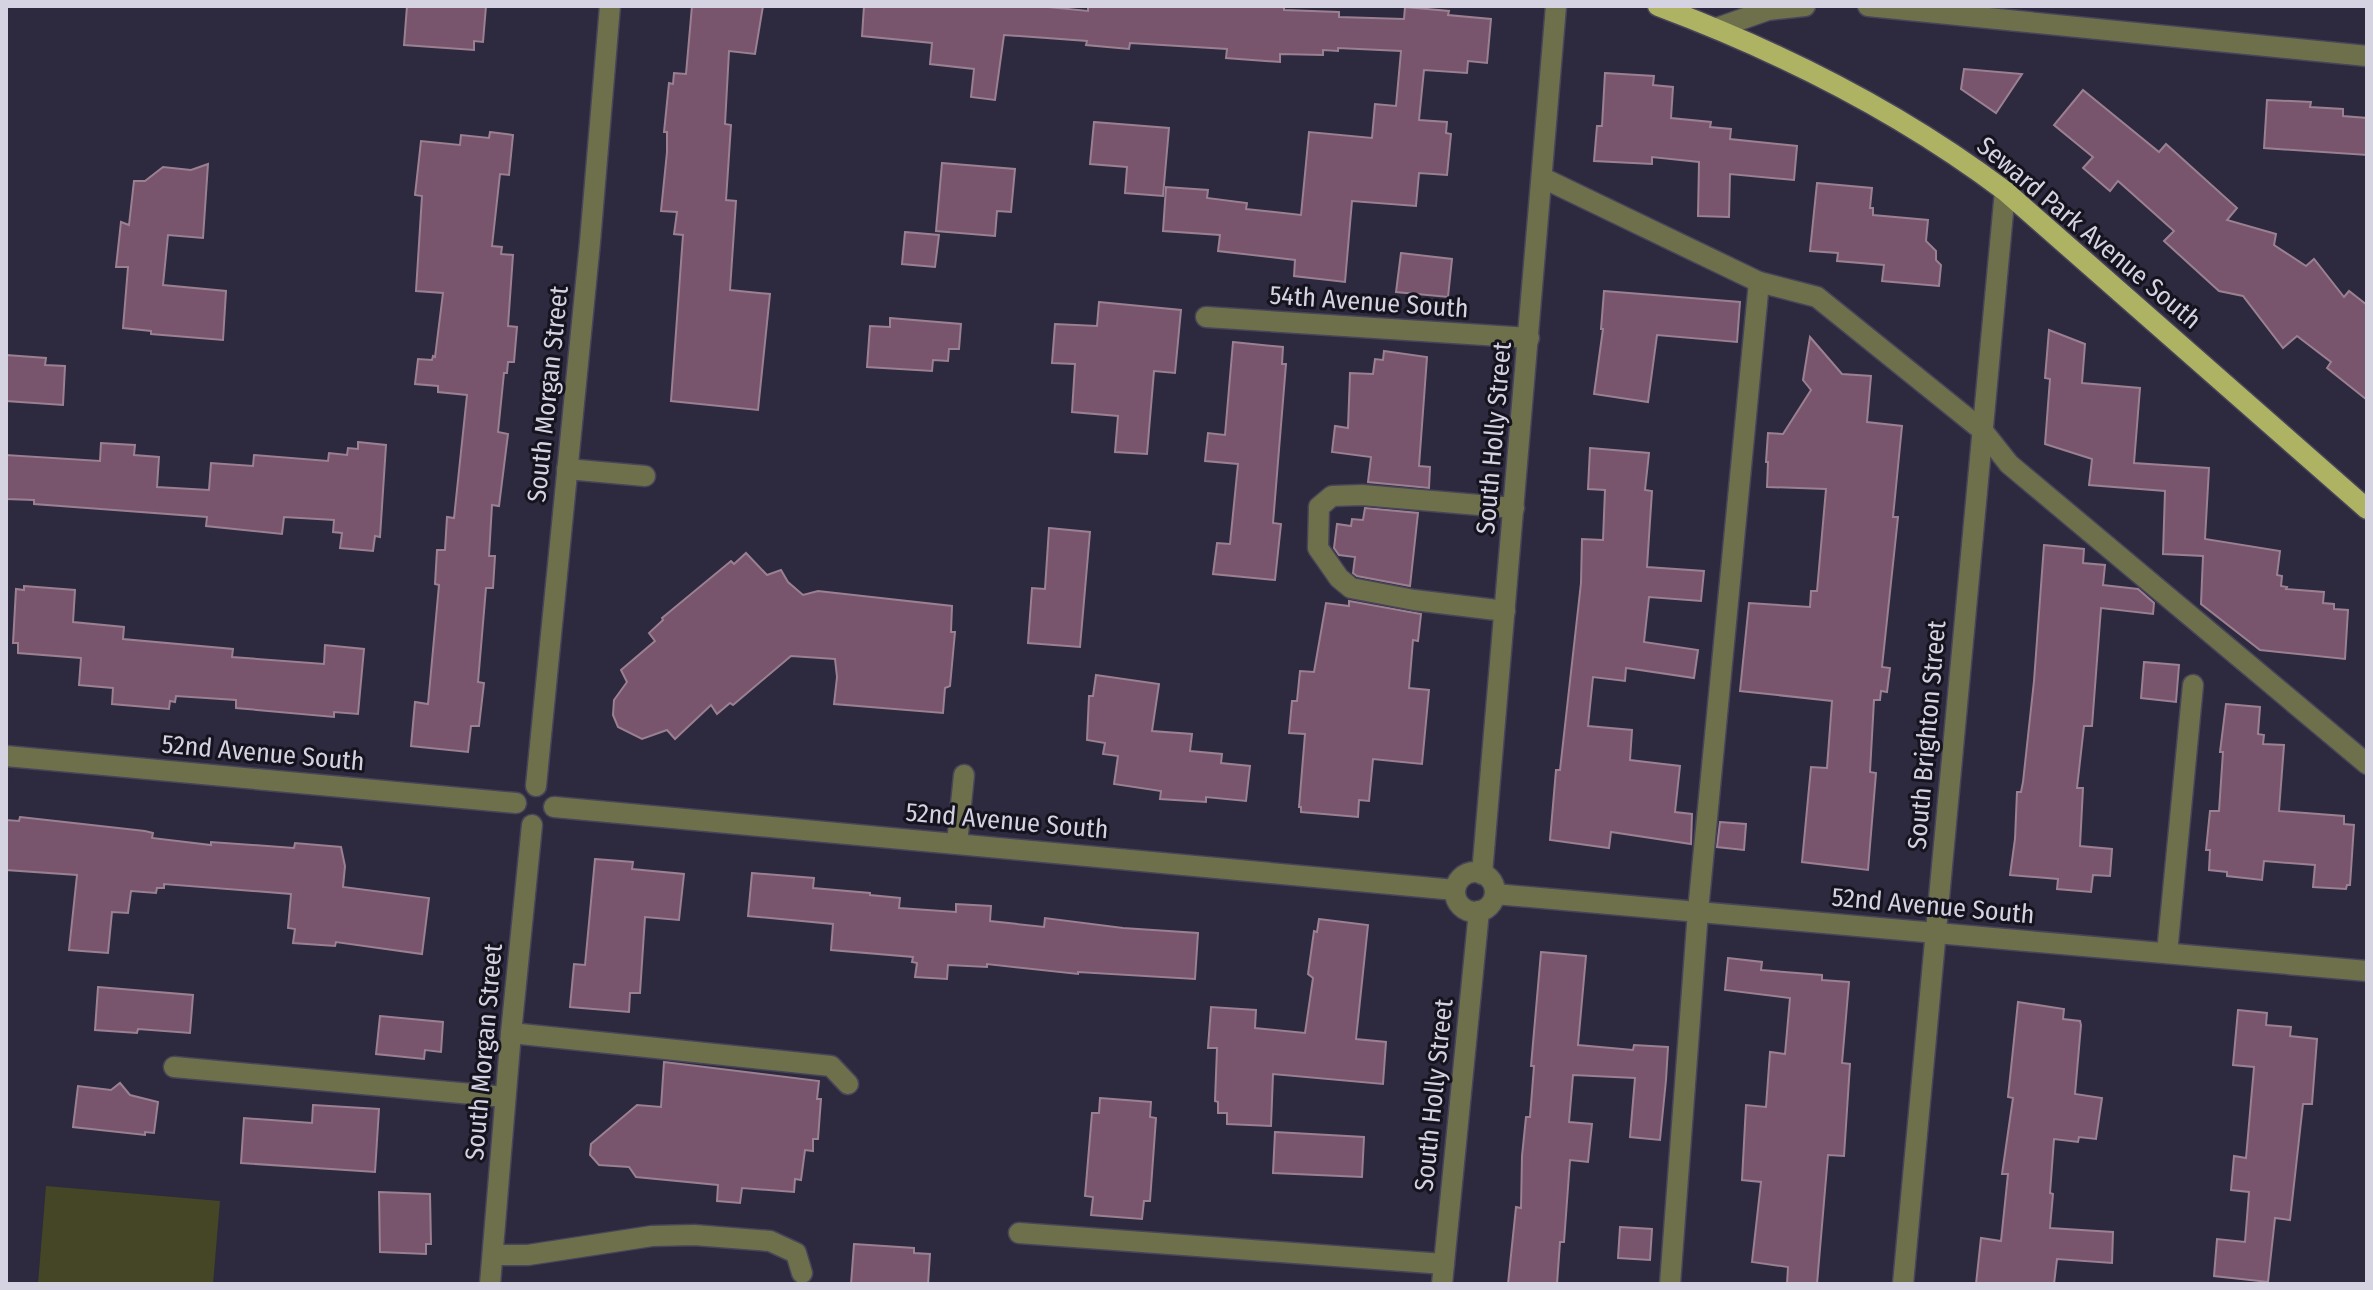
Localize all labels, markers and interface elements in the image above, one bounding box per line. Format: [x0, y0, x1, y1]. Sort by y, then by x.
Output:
street label: Seward Park Avenue South [1971, 130, 2207, 336]
street label: 54th Avenue South [1268, 280, 1470, 324]
street label: South Morgan Street [521, 284, 575, 504]
street label: South Holly Street [1470, 340, 1518, 535]
street label: South Brighton Street [1902, 619, 1952, 851]
street label: 52nd Avenue South [160, 729, 366, 777]
street label: 52nd Avenue South [904, 797, 1110, 845]
street label: 52nd Avenue South [1830, 882, 2036, 930]
street label: South Morgan Street [459, 942, 509, 1162]
street label: South Holly Street [1408, 997, 1460, 1193]

